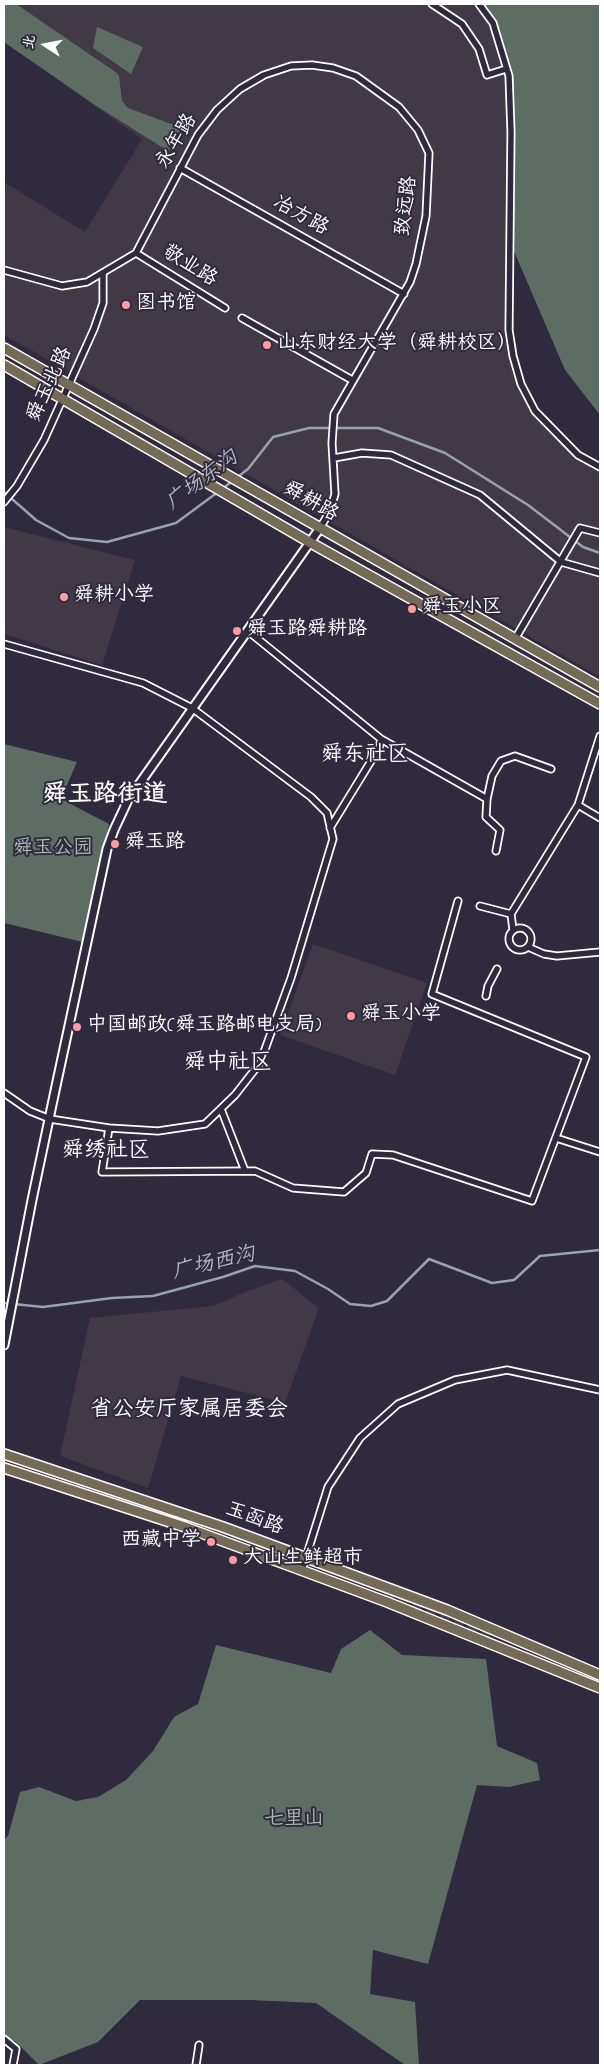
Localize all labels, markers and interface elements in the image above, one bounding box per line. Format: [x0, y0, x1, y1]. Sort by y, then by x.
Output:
north arrow [20, 20, 70, 70]
text: 北 [18, 33, 41, 51]
street label: 永年路 [152, 110, 204, 174]
street label: 致远路 [392, 175, 424, 237]
street label: 冶方路 [268, 192, 332, 242]
street label: 敬业路 [157, 241, 221, 293]
place label: 图书馆 [136, 293, 196, 317]
marker: 图书馆 [120, 299, 132, 311]
place label: 山东财经大学（舜耕校区） [277, 333, 517, 357]
marker: 山东财经大学（舜耕校区） [261, 339, 273, 351]
street label: 舜玉北路 [23, 344, 79, 426]
water label: 广场东沟 [162, 447, 244, 517]
street label: 舜耕路 [278, 478, 342, 528]
place label: 舜耕小学 [74, 585, 154, 609]
marker: 舜耕小学 [58, 591, 70, 603]
place label: 舜玉小区 [422, 597, 502, 621]
marker: 舜玉小区 [406, 603, 418, 615]
place label: 舜玉路舜耕路 [247, 619, 367, 643]
marker: 舜玉路舜耕路 [231, 625, 243, 637]
district label: 舜东社区 [321, 743, 409, 769]
district label: 舜玉路街道 [43, 782, 167, 812]
place label: 舜玉路 [125, 832, 185, 856]
park label: 舜玉公园 [13, 838, 93, 862]
marker: 舜玉路 [109, 838, 121, 850]
place label: 舜玉小学 [361, 1004, 441, 1028]
marker: 舜玉小学 [345, 1010, 357, 1022]
place label: 中国邮政(舜玉路邮电支局) [87, 1015, 321, 1039]
marker: 中国邮政(舜玉路邮电支局) [71, 1021, 83, 1033]
district label: 舜中社区 [184, 1051, 272, 1077]
district label: 舜绣社区 [62, 1139, 150, 1165]
water label: 广场西沟 [170, 1243, 258, 1287]
district label: 省公安厅家属居委会 [90, 1398, 288, 1424]
street label: 玉函路 [222, 1498, 286, 1542]
place label: 西藏中学 [121, 1530, 201, 1554]
marker: 西藏中学 [205, 1536, 217, 1548]
place label: 大山生鲜超市 [243, 1548, 363, 1572]
marker: 大山生鲜超市 [227, 1554, 239, 1566]
park label: 七里山 [264, 1809, 324, 1833]

